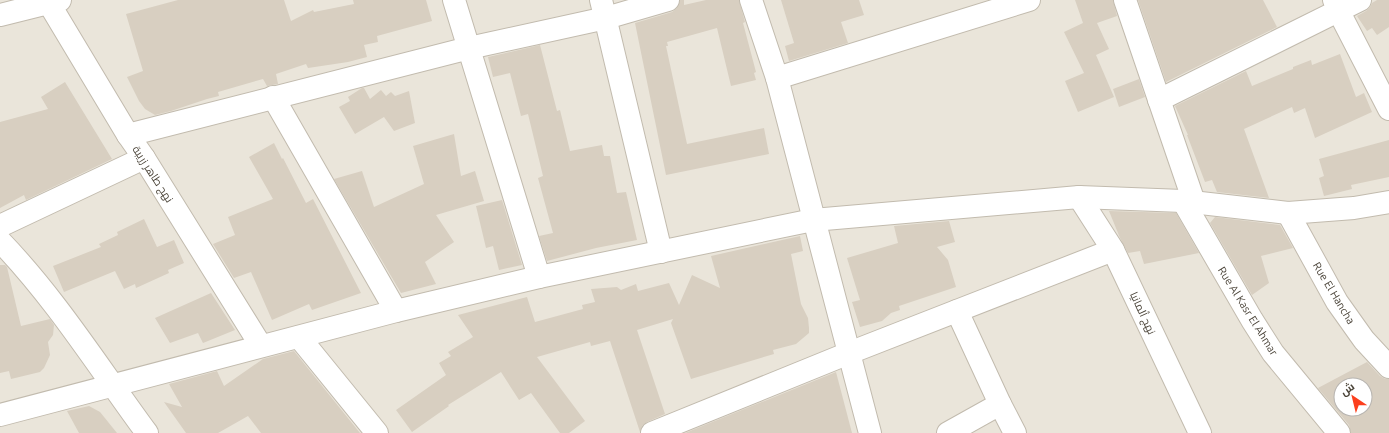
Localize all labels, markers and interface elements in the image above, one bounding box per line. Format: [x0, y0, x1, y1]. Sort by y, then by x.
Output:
street label: نهج طاهر زريبة [129, 144, 176, 206]
street label: Rue El Hancha [1311, 260, 1357, 326]
street label: Rue Al Kasr El Ahmar [1216, 264, 1281, 358]
street label: نهج ألمانيا [1126, 289, 1159, 337]
north arrow [1333, 377, 1373, 417]
text: ش [1338, 380, 1357, 399]

